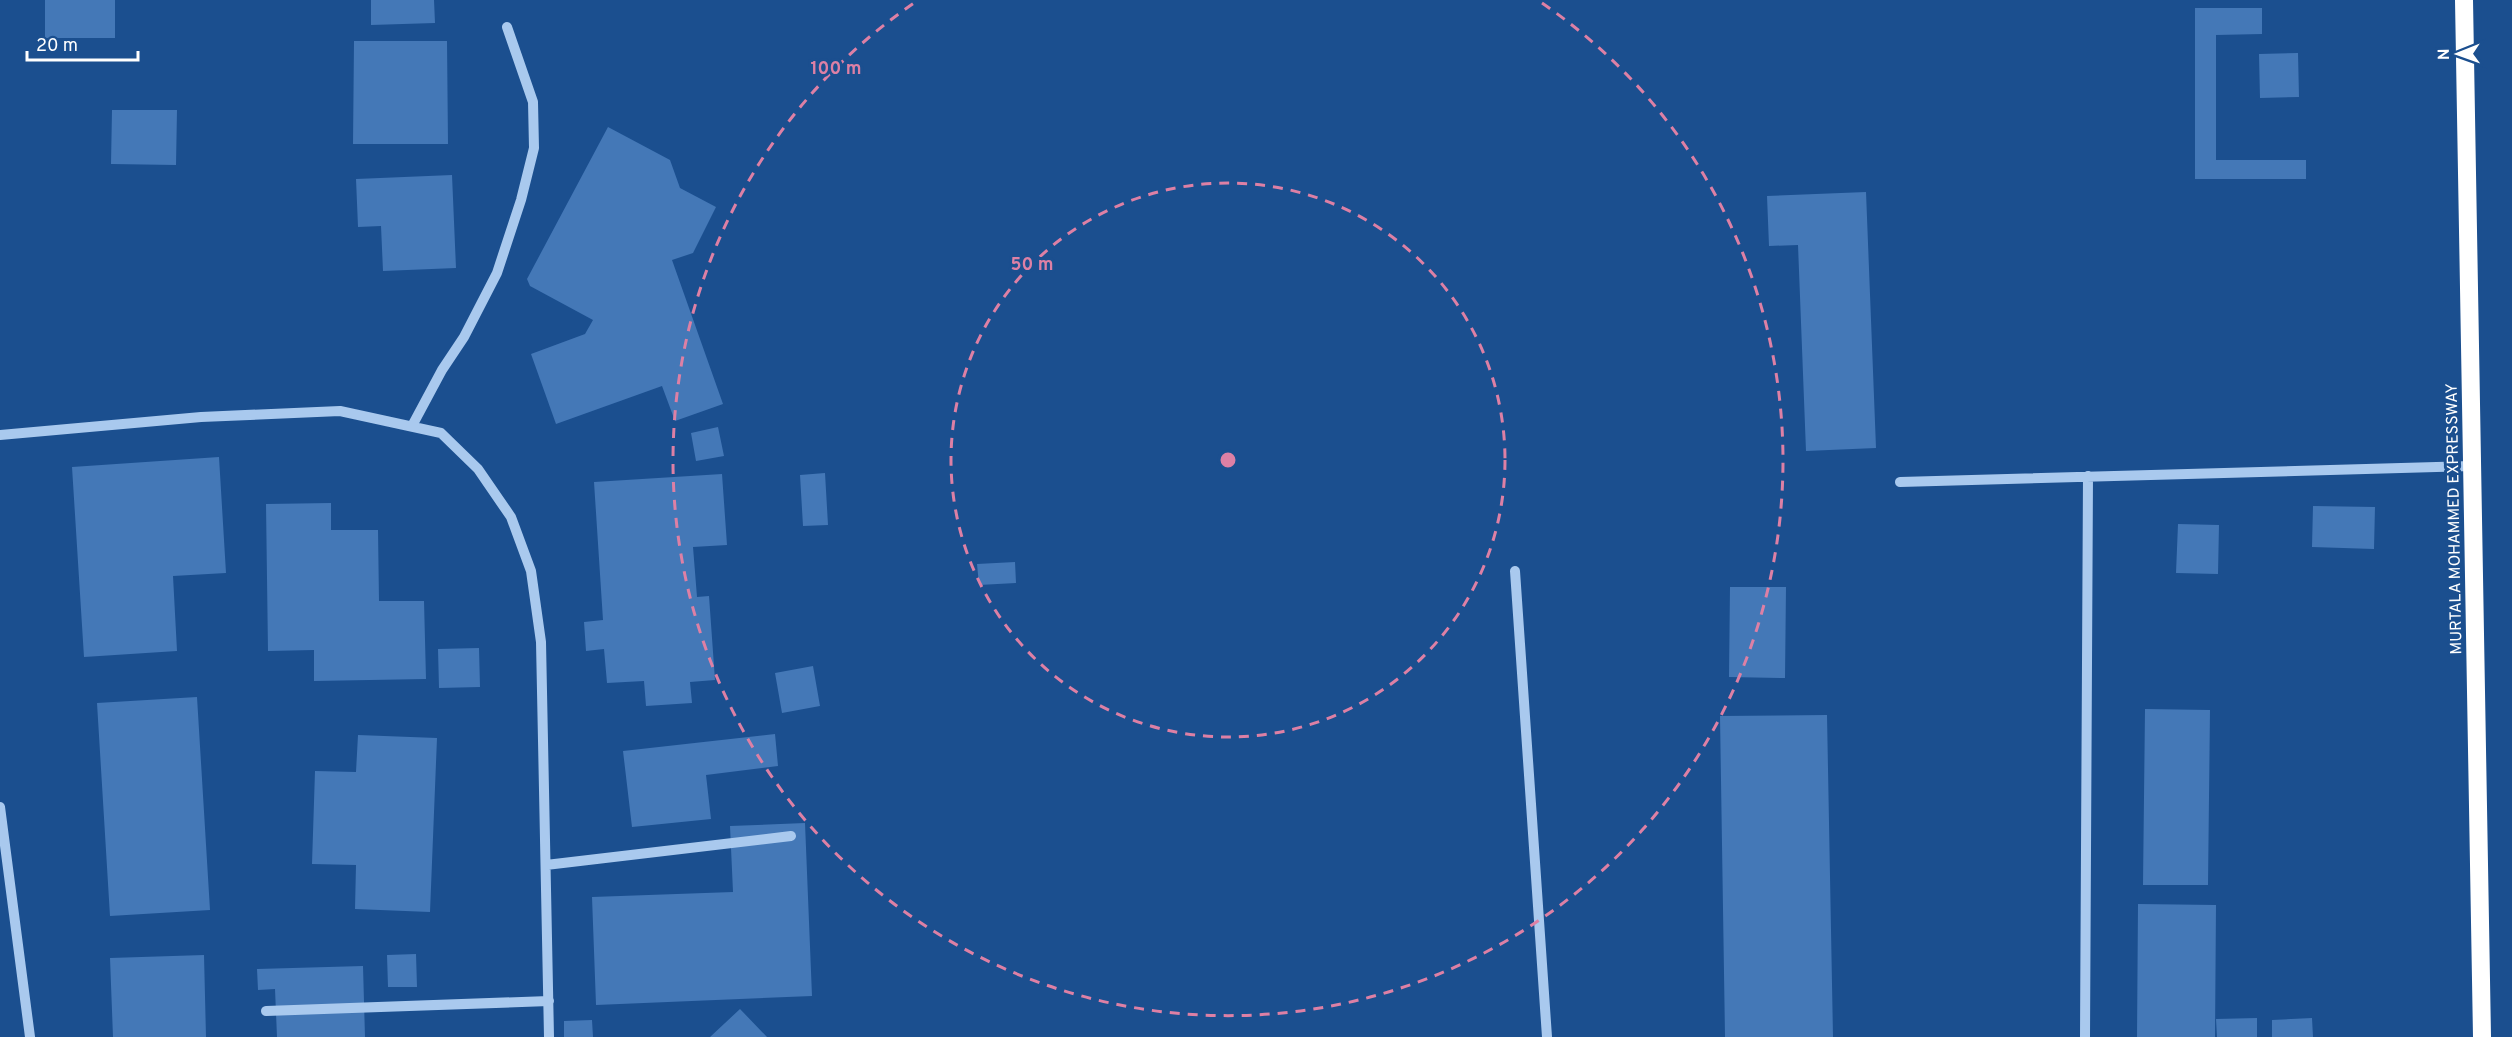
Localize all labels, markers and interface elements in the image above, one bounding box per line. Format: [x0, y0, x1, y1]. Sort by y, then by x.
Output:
scale bar [27, 24, 138, 62]
north arrow [2428, 24, 2488, 84]
text: 20 m [36, 35, 78, 58]
text: N [2435, 48, 2455, 60]
text: 100 m [810, 58, 862, 81]
text: 50 m [1010, 254, 1054, 277]
street label: MURTALA MOHAMMED EXPRESSWAY [2443, 383, 2467, 655]
centre of rings [1218, 450, 1238, 470]

